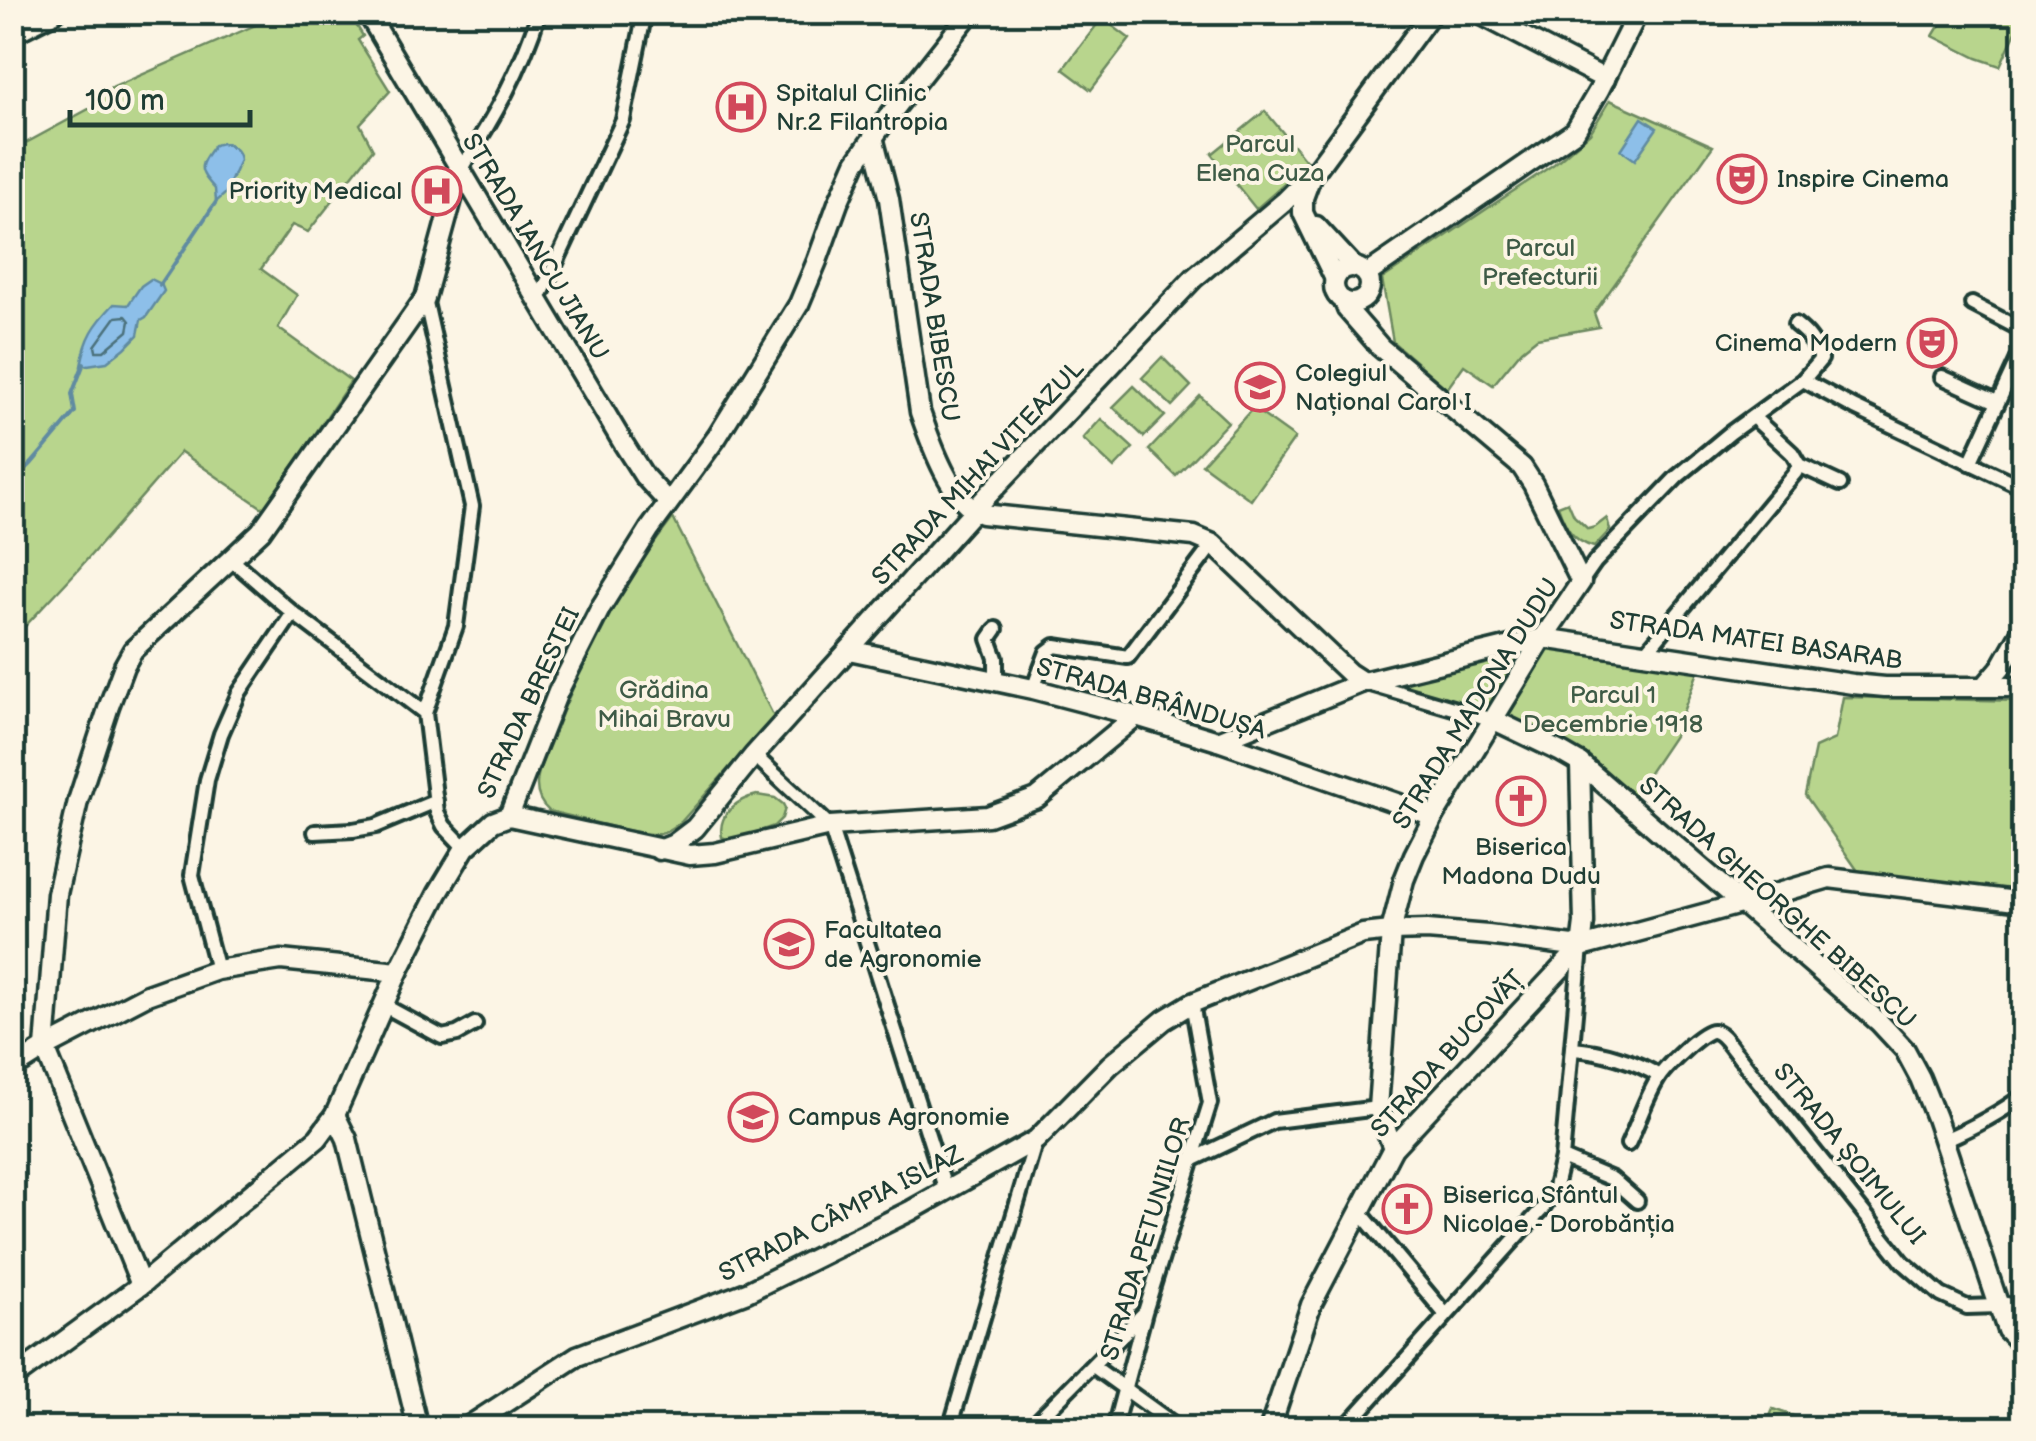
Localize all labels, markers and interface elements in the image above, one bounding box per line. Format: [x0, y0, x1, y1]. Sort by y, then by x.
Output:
scale bar [70, 65, 250, 127]
place label: Spitalul Clinic Nr.2 Filantropia [776, 78, 948, 138]
hospital icon: Spitalul Clinic Nr.2 Filantropia [715, 81, 767, 133]
text: 100 m [85, 83, 165, 119]
street label: STRADA IANCU JIANU [455, 128, 615, 366]
park label: Parcul Elena Cuza [1195, 129, 1325, 189]
theatre icon: Inspire Cinema [1716, 153, 1768, 205]
place label: Inspire Cinema [1777, 164, 1949, 195]
hospital icon: Priority Medical [411, 165, 463, 217]
place label: Priority Medical [229, 176, 402, 207]
street label: STRADA BIBESCU [902, 210, 966, 424]
park label: Parcul Prefecturii [1482, 233, 1598, 293]
theatre icon: Cinema Modern [1906, 317, 1958, 369]
place label: Cinema Modern [1715, 328, 1897, 359]
street label: STRADA MIHAI VITEAZUL [865, 353, 1091, 592]
place label: Colegiul Național Carol I [1295, 358, 1472, 418]
school or university icon: Colegiul Național Carol I [1234, 361, 1286, 413]
street label: STRADA MADONA DUDU [1386, 573, 1566, 835]
street label: STRADA BRESTEI [471, 602, 587, 804]
street label: STRADA MATEI BASARAB [1608, 605, 1904, 677]
street label: STRADA BRÂNDUȘA [1032, 651, 1270, 747]
park label: Grădina Mihai Bravu [597, 675, 731, 735]
park label: Parcul 1 Decembrie 1918 [1523, 680, 1703, 740]
street label: STRADA GHEORGHE BIBESCU [1632, 770, 1922, 1036]
church icon: Biserica Madona Dudu [1495, 775, 1547, 827]
place label: Biserica Madona Dudu [1441, 832, 1601, 892]
place label: Facultatea de Agronomie [824, 915, 982, 975]
school or university icon: Facultatea de Agronomie [763, 918, 815, 970]
street label: STRADA BUCOVĂȚ [1365, 964, 1531, 1144]
street label: STRADA ȘOIMULUI [1766, 1057, 1932, 1251]
school or university icon: Campus Agronomie [727, 1091, 779, 1143]
place label: Campus Agronomie [788, 1102, 1010, 1133]
street label: STRADA PETUNIILOR [1094, 1114, 1198, 1364]
street label: STRADA CÂMPIA ISLAZ [714, 1139, 969, 1289]
place label: Biserica Sfântul Nicolae - Dorobănția [1442, 1180, 1675, 1240]
church icon: Biserica Sfântul Nicolae - Dorobănția [1381, 1183, 1433, 1235]

